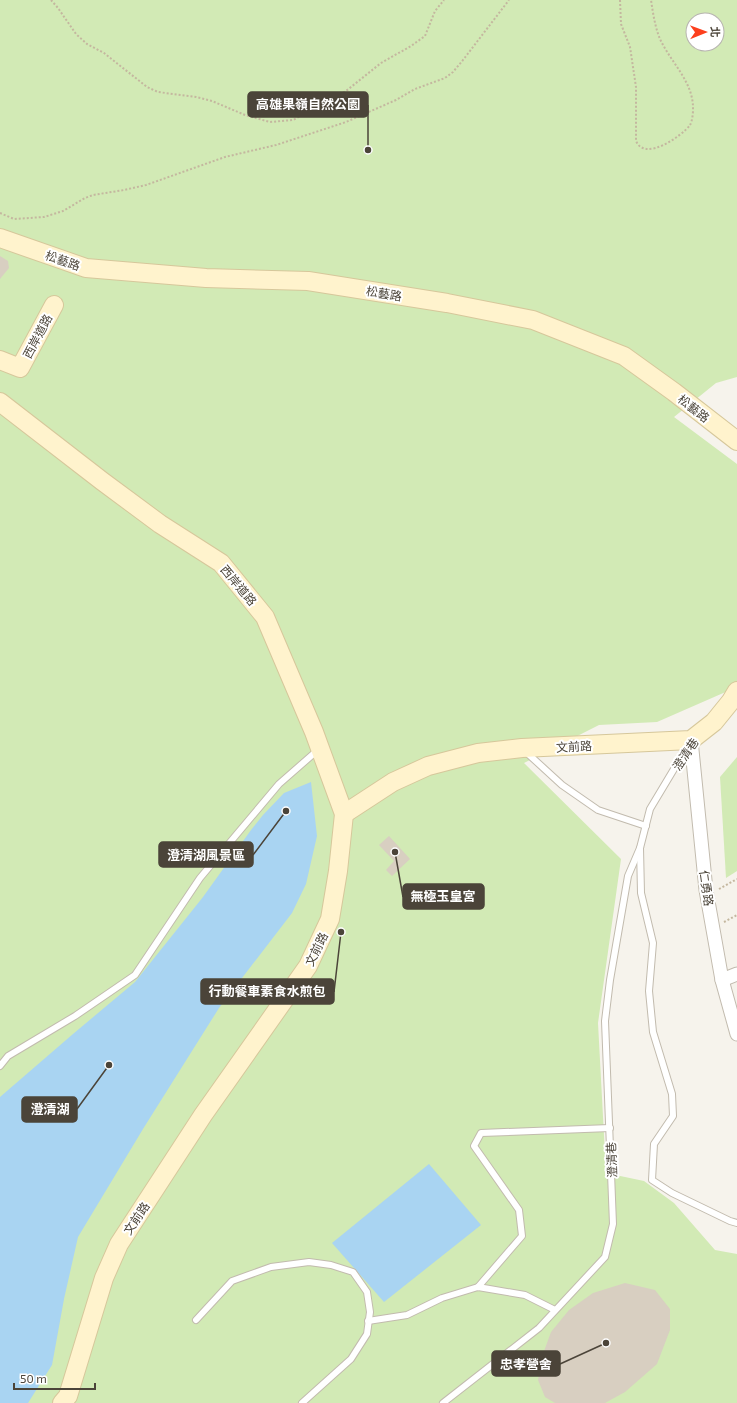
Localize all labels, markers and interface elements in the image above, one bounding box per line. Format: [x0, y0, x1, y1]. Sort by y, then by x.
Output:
north arrow [685, 12, 725, 52]
text: 北 [709, 26, 722, 37]
callout: 高雄果嶺自然公園 [248, 92, 368, 117]
text: 高雄果嶺自然公園 [256, 96, 360, 112]
street label: 松藝路 [44, 248, 82, 272]
street label: 松藝路 [365, 283, 403, 303]
street label: 西岸道路 [20, 312, 54, 360]
street label: 松藝路 [676, 391, 712, 425]
street label: 西岸道路 [218, 562, 260, 608]
street label: 澄清巷 [669, 735, 701, 773]
street label: 文前路 [556, 738, 592, 754]
callout: 澄清湖風景區 [159, 842, 253, 867]
text: 澄清湖風景區 [167, 847, 245, 863]
street label: 仁勇路 [698, 869, 716, 907]
callout: 無極玉皇宮 [403, 884, 484, 909]
text: 無極玉皇宮 [410, 888, 476, 904]
street label: 文前路 [302, 930, 330, 968]
callout: 行動餐車素食水煎包 [201, 979, 334, 1004]
text: 行動餐車素食水煎包 [208, 983, 326, 999]
callout: 澄清湖 [22, 1097, 77, 1122]
text: 澄清湖 [30, 1101, 70, 1117]
street label: 澄清巷 [603, 1142, 619, 1178]
street label: 文前路 [120, 1199, 152, 1237]
callout: 忠孝營舍 [492, 1351, 560, 1376]
text: 忠孝營舍 [500, 1356, 552, 1372]
scale bar [14, 1365, 95, 1391]
text: 50 m [20, 1371, 47, 1385]

